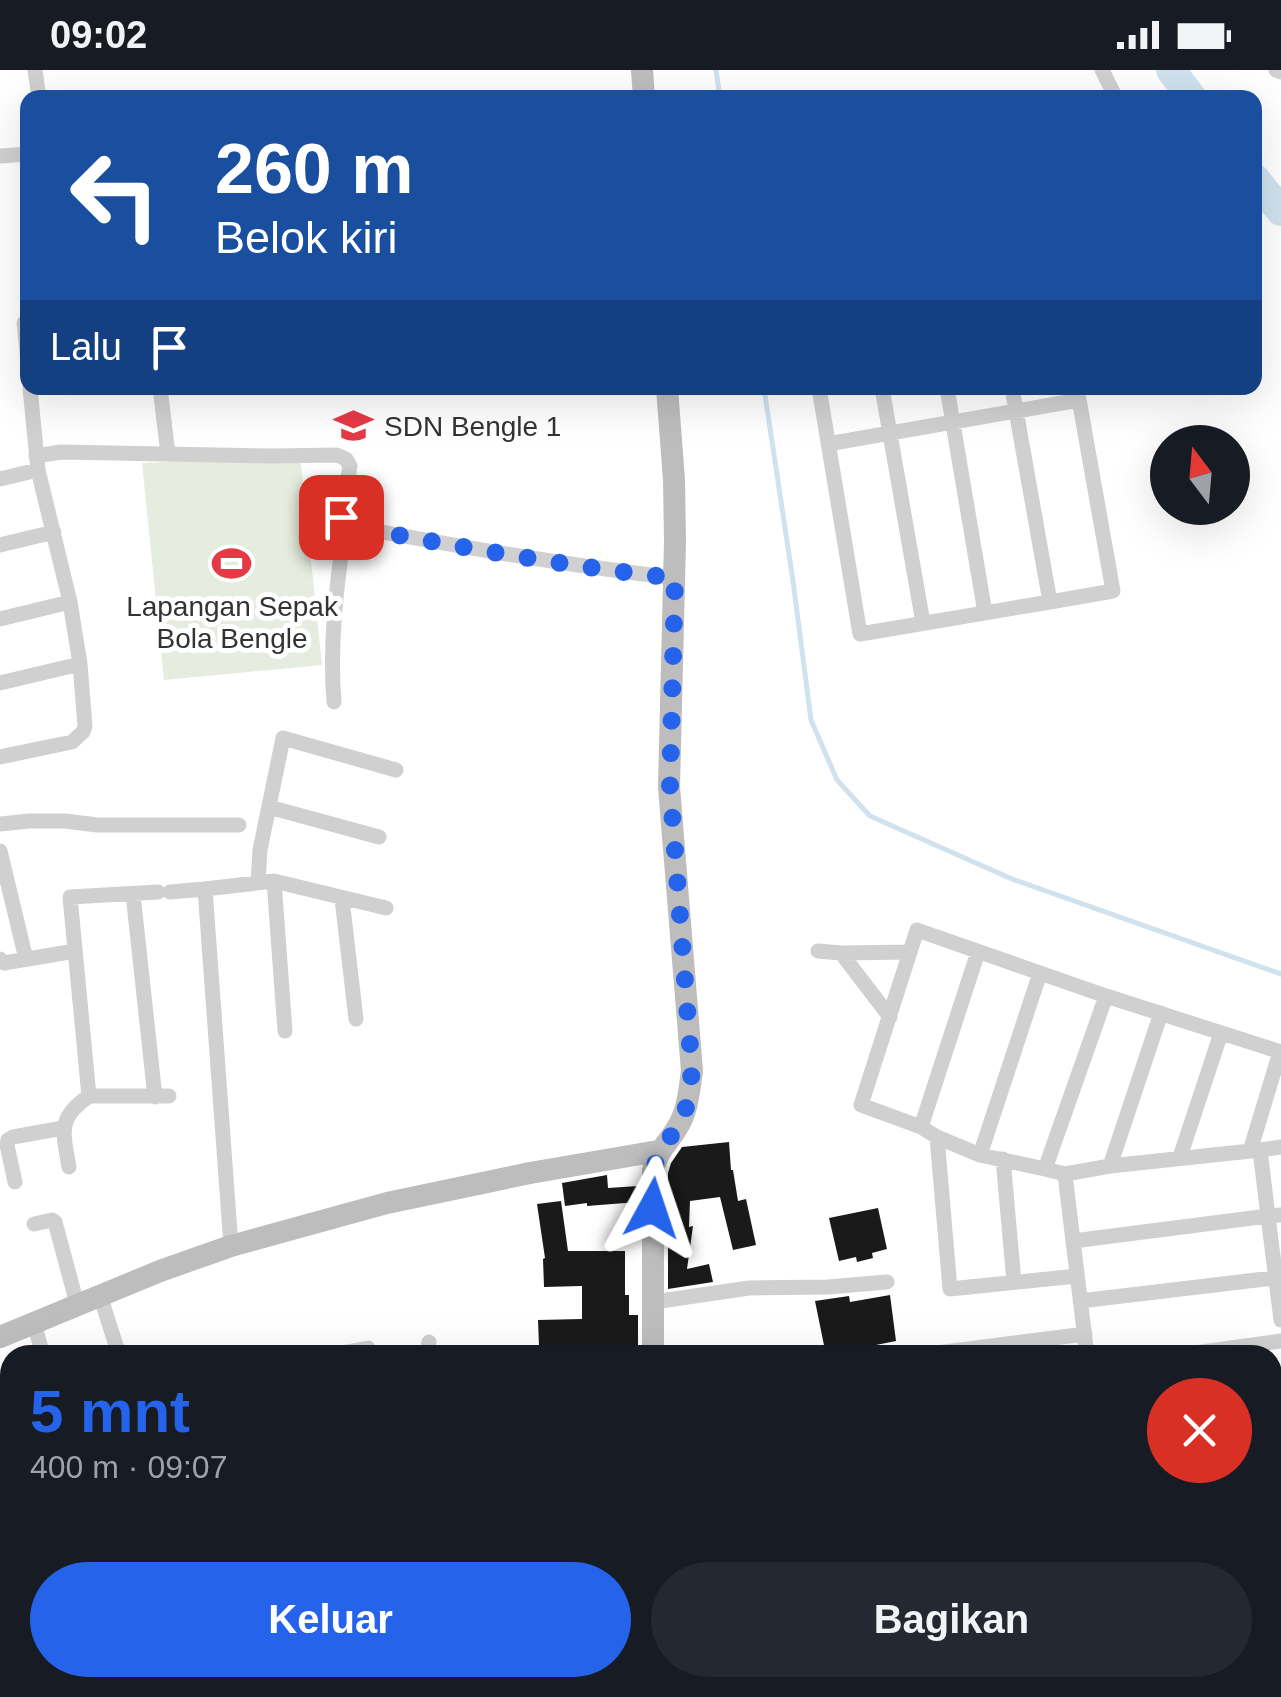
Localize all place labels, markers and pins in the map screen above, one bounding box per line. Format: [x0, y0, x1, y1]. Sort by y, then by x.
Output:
school or university icon: SDN Bengle 1 [333, 405, 375, 447]
place label: SDN Bengle 1 [384, 411, 561, 442]
pin [299, 475, 384, 560]
sports icon: Lapangan Sepak Bola Bengle [211, 543, 253, 585]
place label: Lapangan Sepak Bola Bengle [126, 591, 339, 654]

